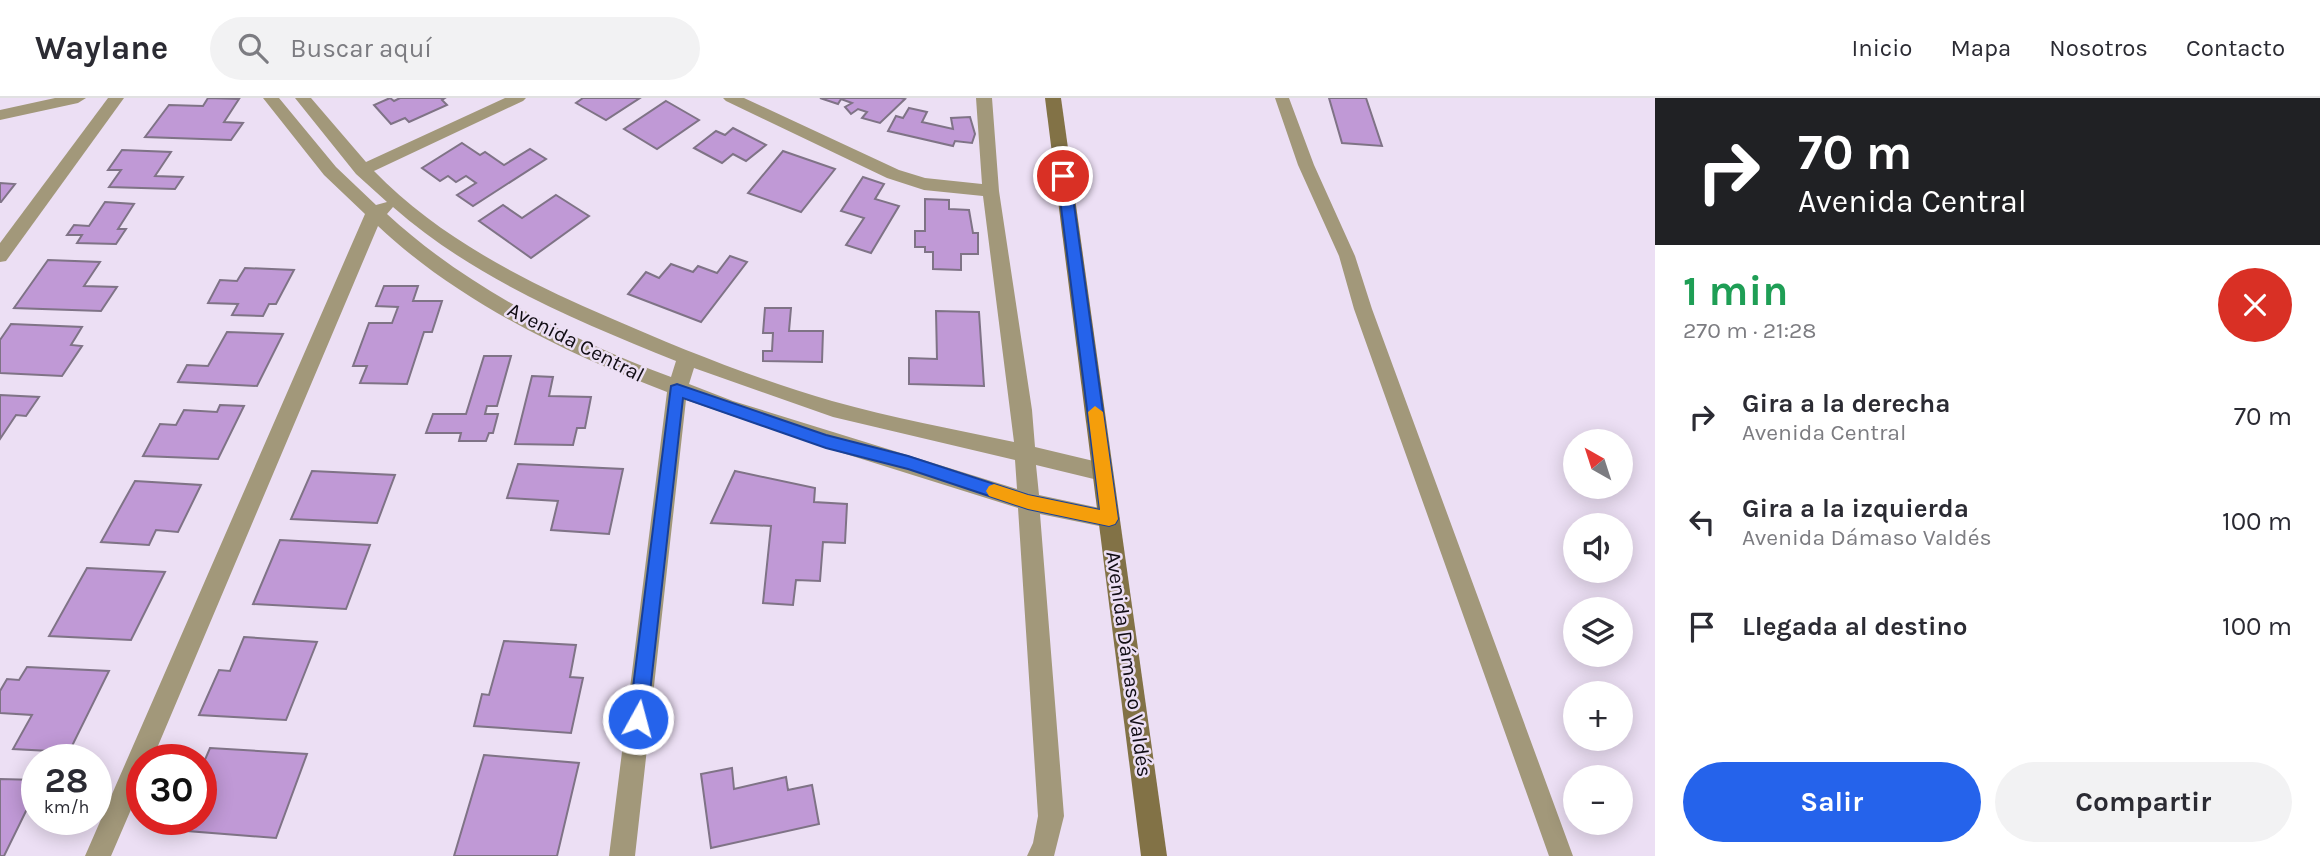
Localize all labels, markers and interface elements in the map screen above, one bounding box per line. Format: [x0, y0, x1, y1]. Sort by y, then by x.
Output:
search box [210, 17, 700, 80]
text: Waylane [35, 29, 168, 67]
icon: search [234, 29, 272, 67]
text: Buscar aquí [290, 33, 432, 64]
text: Inicio [1851, 34, 1912, 62]
text: Mapa [1950, 34, 2011, 62]
text: Nosotros [2049, 34, 2148, 62]
text: Contacto [2186, 34, 2285, 62]
text: 70 m [1798, 124, 1912, 181]
icon: right [1683, 126, 1774, 217]
pin [1033, 146, 1093, 206]
icon: arrive [1044, 157, 1082, 195]
text: Avenida Central [1798, 183, 2027, 220]
text: 1 min [1683, 266, 1788, 316]
button: close [2218, 268, 2292, 342]
street label: Avenida Central [504, 297, 648, 387]
text: 270 m · 21:28 [1683, 317, 1816, 344]
text: Gira a la derecha [1742, 388, 1951, 419]
icon: right [1683, 398, 1721, 436]
text: 70 m [2234, 401, 2292, 432]
text: Avenida Central [1742, 419, 1906, 446]
north arrow [1563, 429, 1633, 499]
map controls [1563, 429, 1633, 835]
text: Gira a la izquierda [1742, 493, 1969, 524]
icon: left [1683, 503, 1721, 541]
text: 100 m [2222, 506, 2292, 537]
button: sound [1563, 513, 1633, 583]
text: Avenida Dámaso Valdés [1742, 524, 1992, 551]
street label: Avenida Dámaso Valdés [1101, 550, 1157, 778]
button: layers [1563, 597, 1633, 667]
icon: arrive [1683, 608, 1721, 646]
text: Llegada al destino [1742, 611, 1968, 642]
text: 100 m [2222, 611, 2292, 642]
button: + [1563, 681, 1633, 751]
position arrow [601, 682, 675, 756]
speed limit sign: 30 [126, 744, 217, 835]
text: 28 [45, 760, 88, 801]
button: Salir [1683, 762, 1981, 842]
button: Compartir [1995, 762, 2292, 842]
button: − [1563, 765, 1633, 835]
text: km/h [44, 796, 89, 818]

